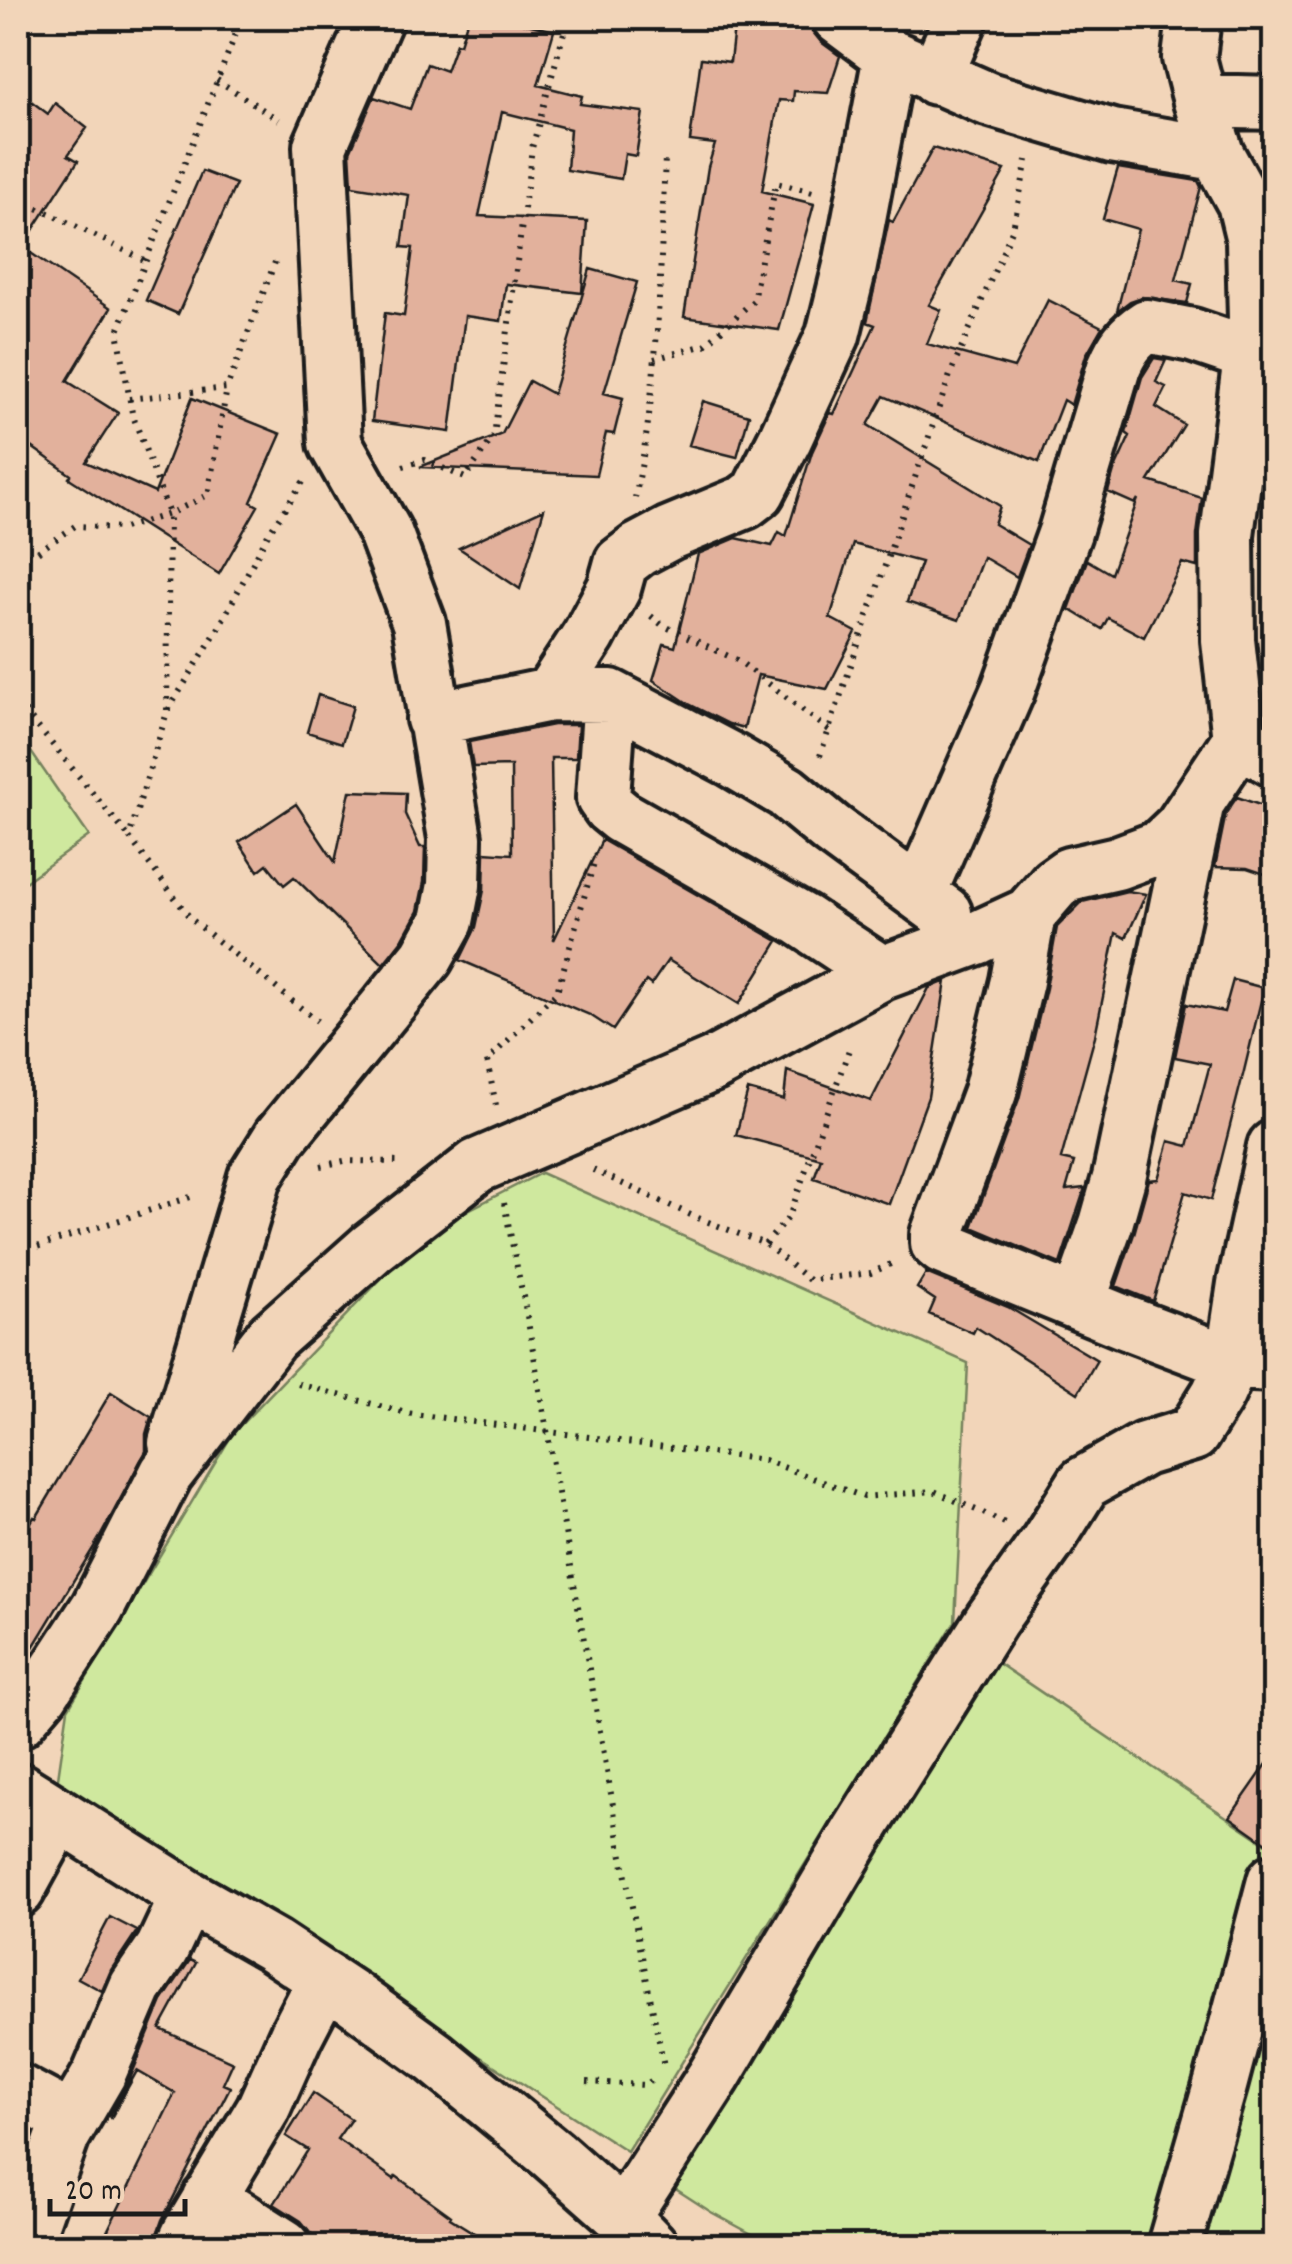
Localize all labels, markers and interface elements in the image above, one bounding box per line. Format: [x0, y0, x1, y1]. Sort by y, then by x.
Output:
scale bar [50, 2154, 185, 2216]
text: 20 m [65, 2172, 122, 2215]

